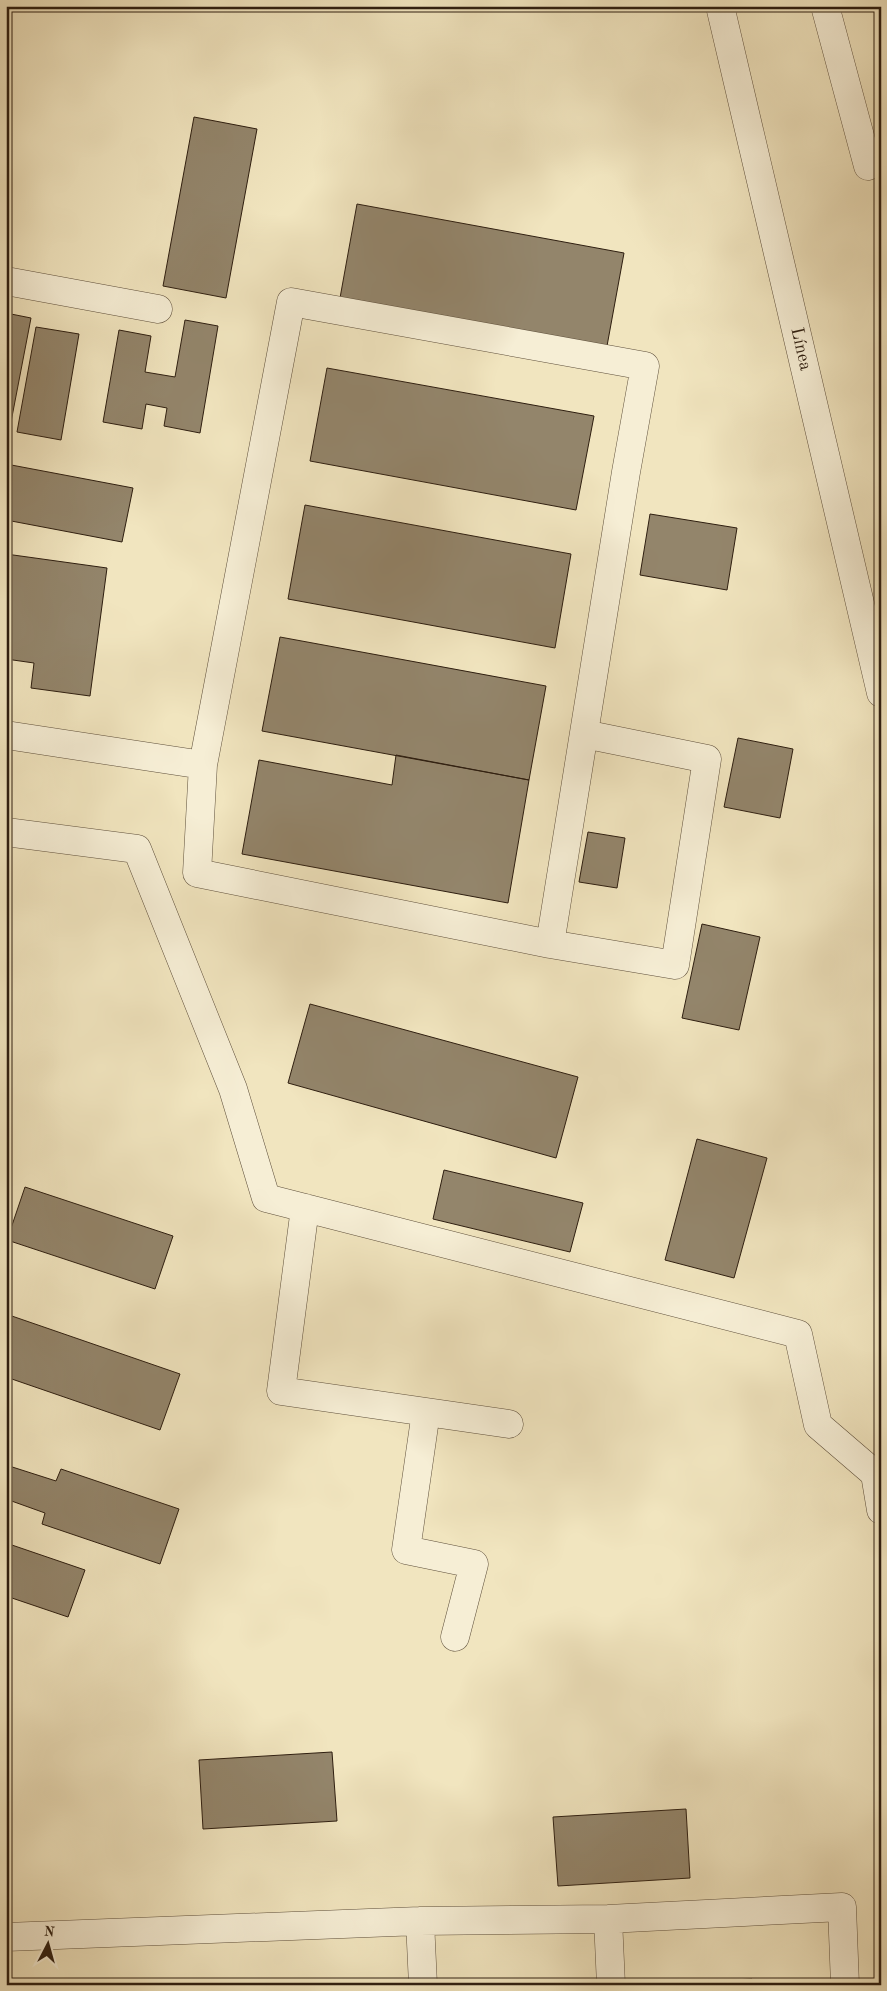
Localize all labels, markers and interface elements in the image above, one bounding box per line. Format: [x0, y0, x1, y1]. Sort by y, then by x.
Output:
street label: Línea [787, 326, 815, 372]
north arrow [22, 1918, 72, 1968]
text: N [43, 1925, 56, 1940]

